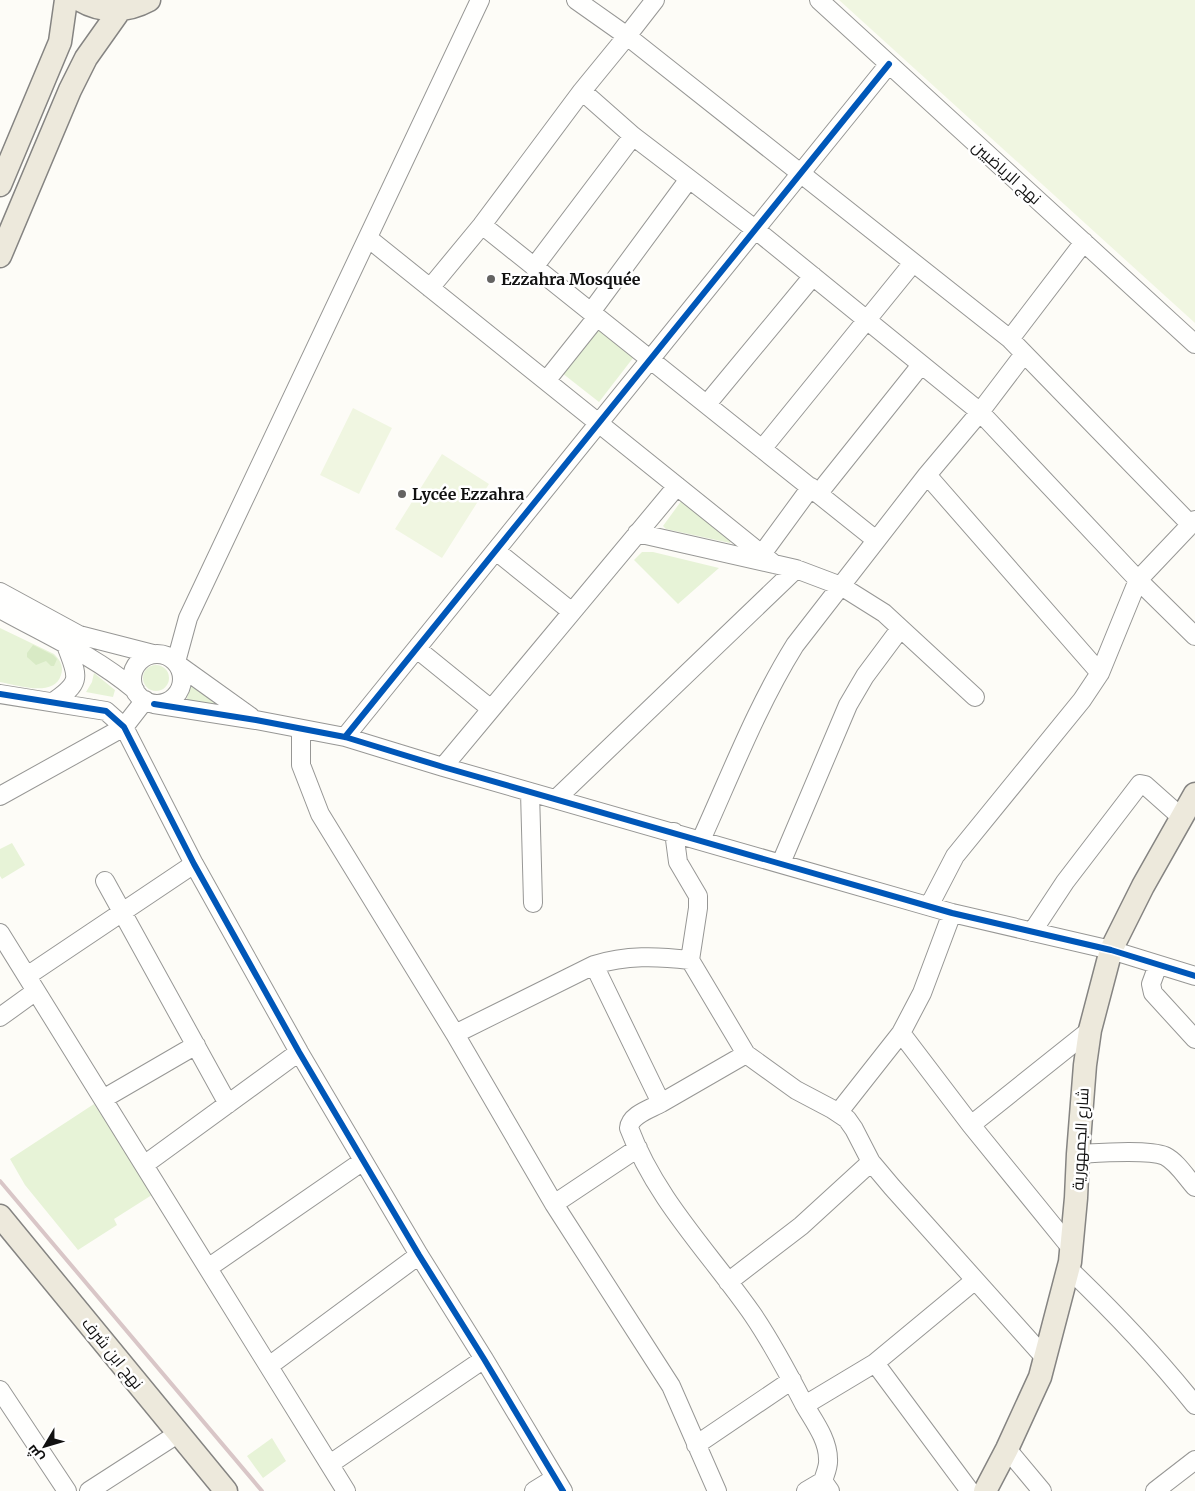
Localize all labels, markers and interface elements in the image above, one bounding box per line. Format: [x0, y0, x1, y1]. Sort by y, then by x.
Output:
street label: نهج الرياضيين [967, 136, 1046, 210]
place label: Ezzahra Mosquée [501, 269, 641, 289]
marker: Ezzahra Mosquée [485, 273, 497, 285]
place label: Lycée Ezzahra [412, 484, 524, 504]
marker: Lycée Ezzahra [396, 488, 408, 500]
street label: شارع الجمهورية [1067, 1087, 1095, 1191]
street label: نهج ابن شرف [76, 1313, 148, 1394]
north arrow [20, 1421, 70, 1471]
text: ش [22, 1441, 47, 1467]

